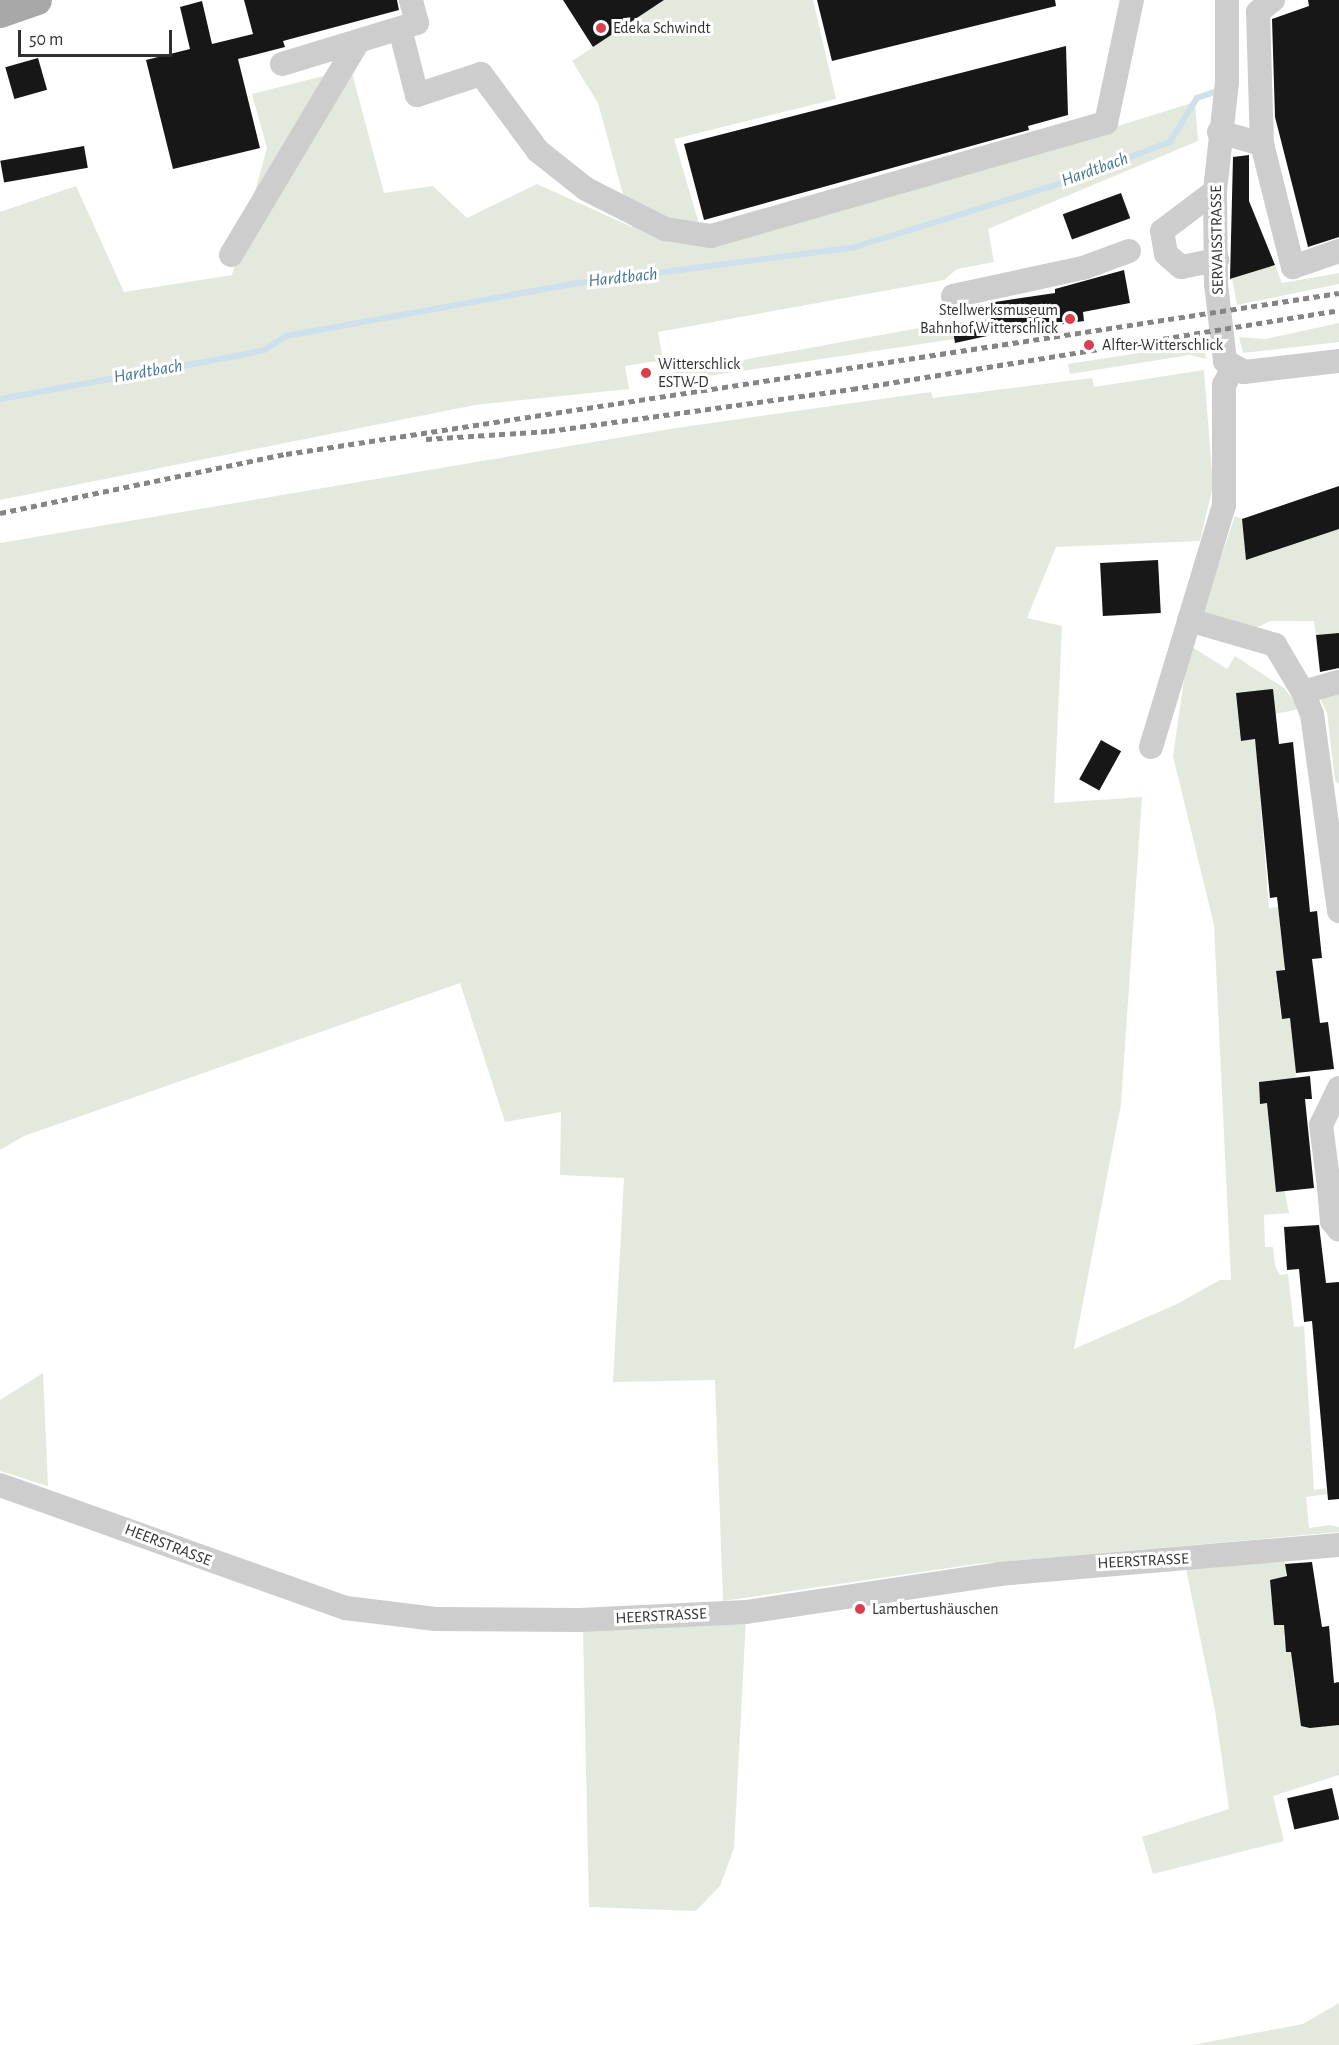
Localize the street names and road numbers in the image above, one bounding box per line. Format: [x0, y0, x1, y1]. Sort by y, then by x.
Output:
street label: SERVAISSTRASSE [1206, 185, 1228, 295]
street label: HEERSTRASSE [122, 1520, 214, 1570]
street label: HEERSTRASSE [1097, 1549, 1189, 1573]
street label: HEERSTRASSE [615, 1604, 707, 1628]

